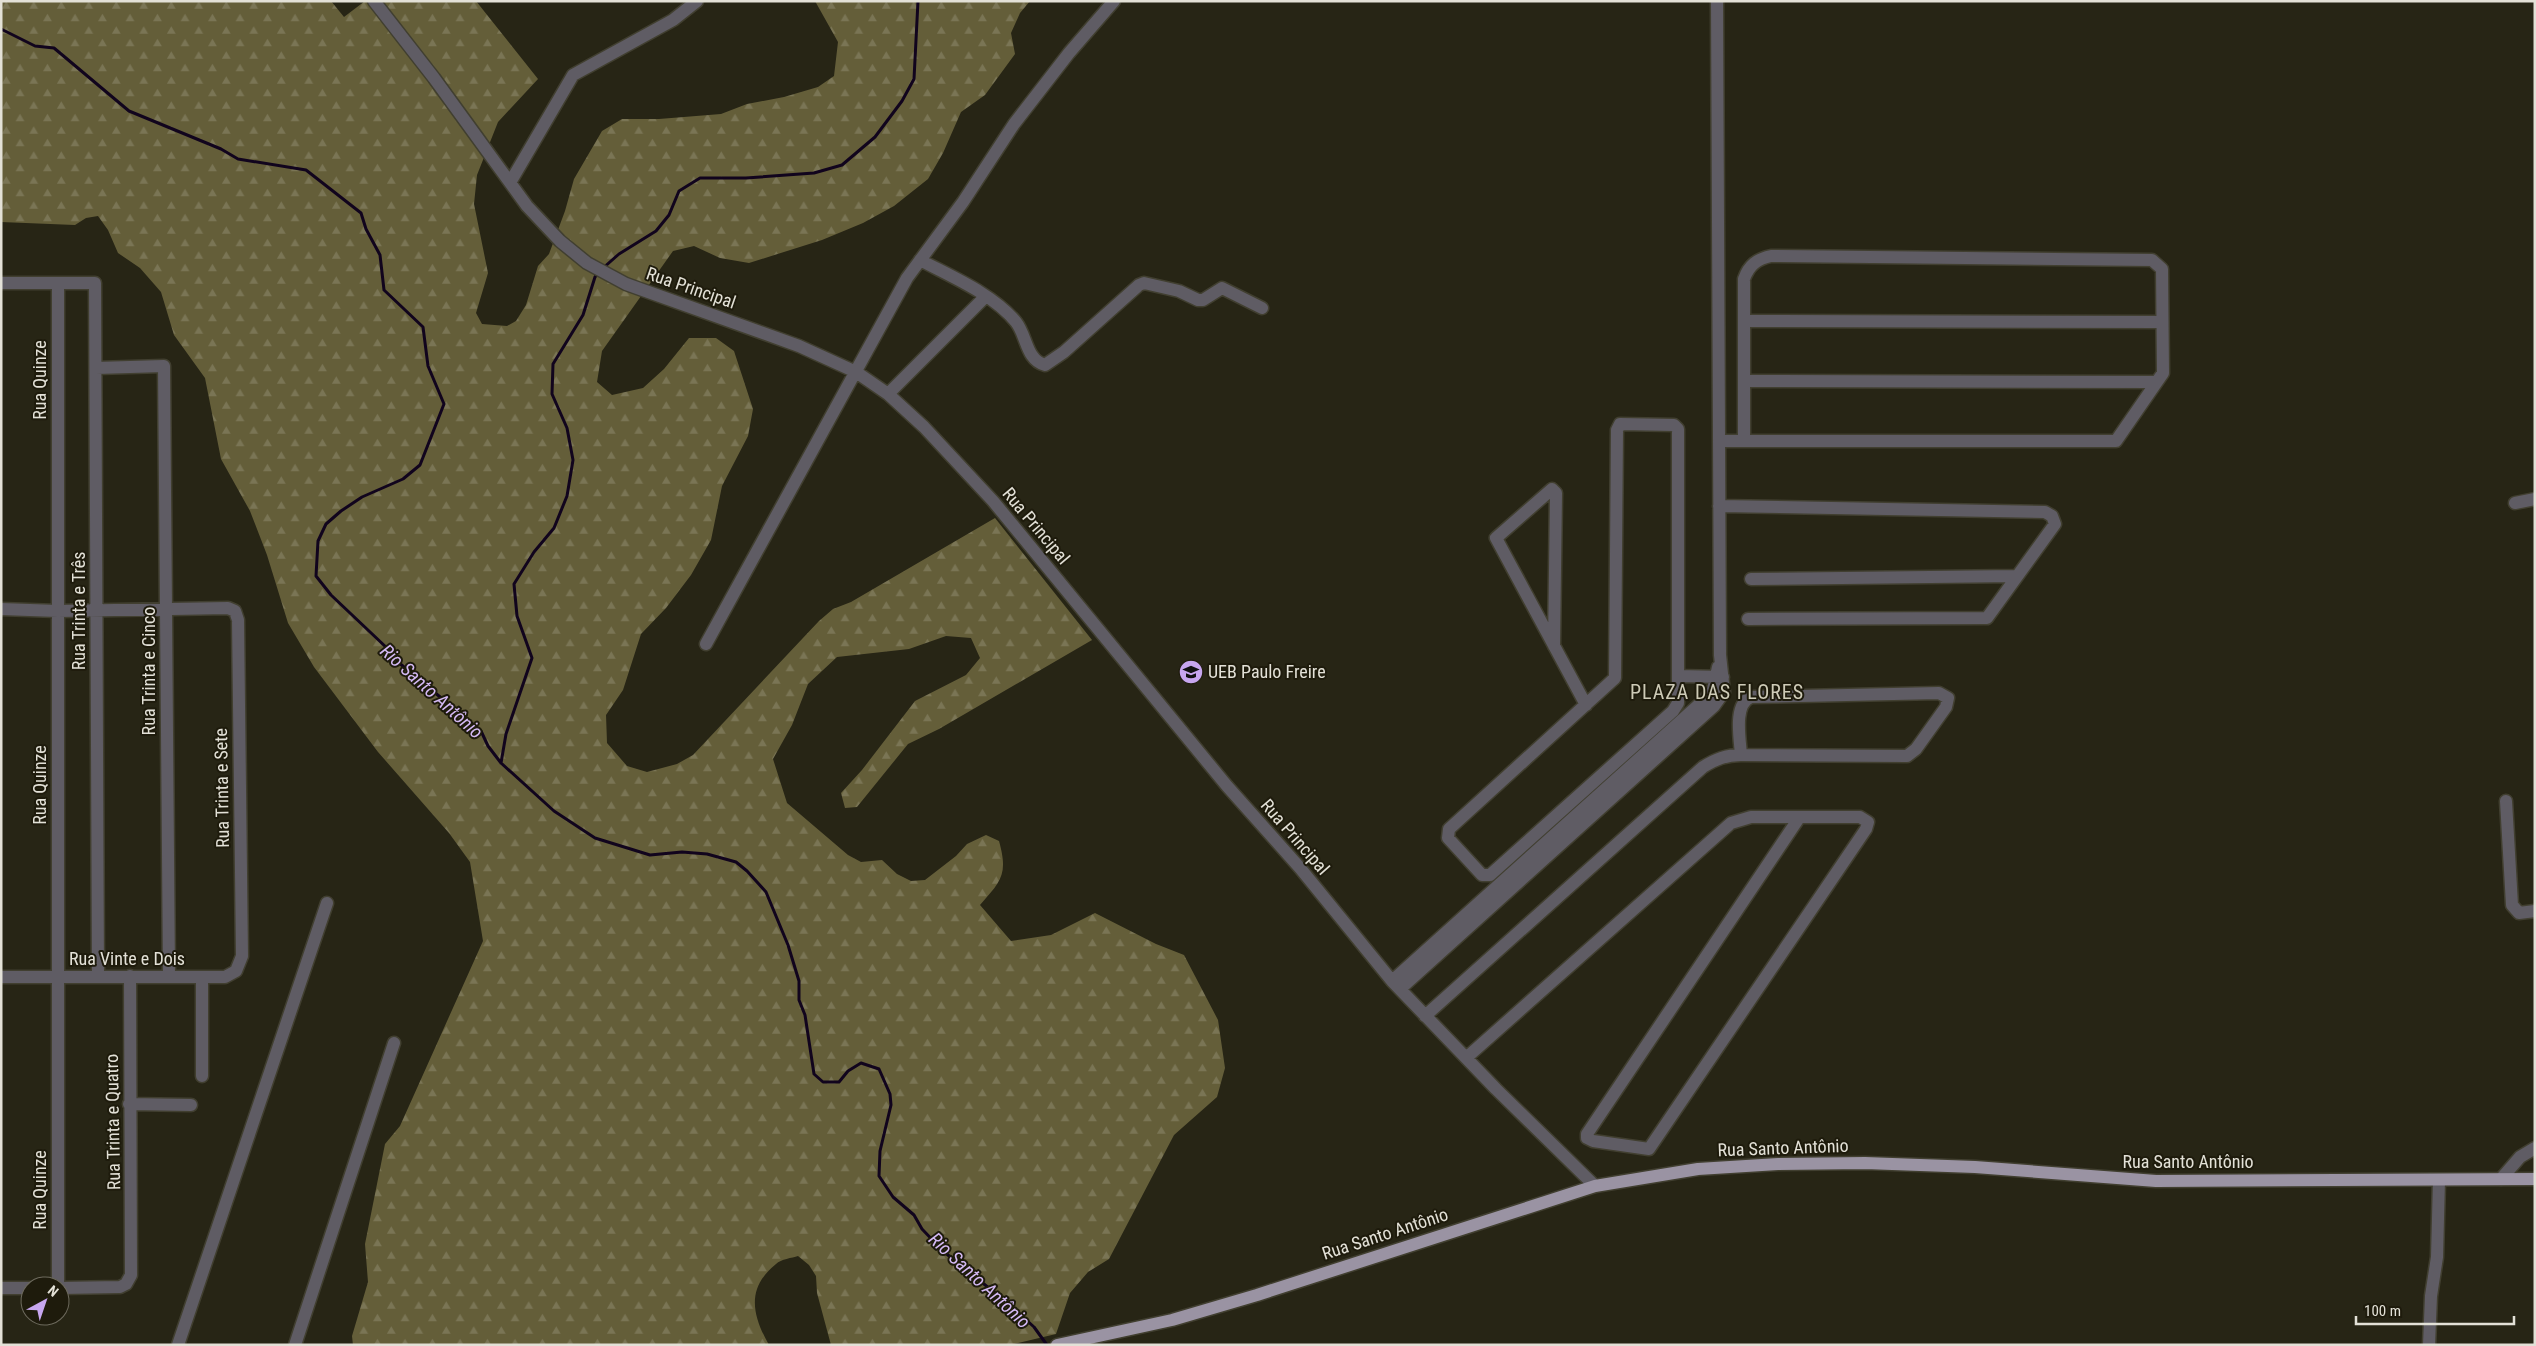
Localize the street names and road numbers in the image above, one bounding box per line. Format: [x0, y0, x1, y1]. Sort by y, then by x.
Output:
street label: Rua Principal [644, 262, 739, 313]
street label: Rua Quinze [29, 340, 50, 420]
street label: Rua Principal [998, 483, 1074, 568]
street label: Rua Trinta e Três [68, 552, 89, 670]
street label: Rua Trinta e Cinco [138, 607, 159, 735]
street label: Rua Trinta e Sete [210, 728, 233, 848]
street label: Rua Quinze [29, 745, 50, 825]
street label: Rua Principal [1257, 795, 1334, 879]
street label: Rua Vinte e Dois [69, 948, 185, 969]
street label: Rua Trinta e Quatro [101, 1054, 124, 1190]
street label: Rua Santo Antônio [1717, 1135, 1849, 1160]
street label: Rua Quinze [29, 1150, 50, 1230]
street label: Rua Santo Antônio [2122, 1151, 2254, 1172]
street label: Rua Santo Antônio [1319, 1203, 1450, 1264]

